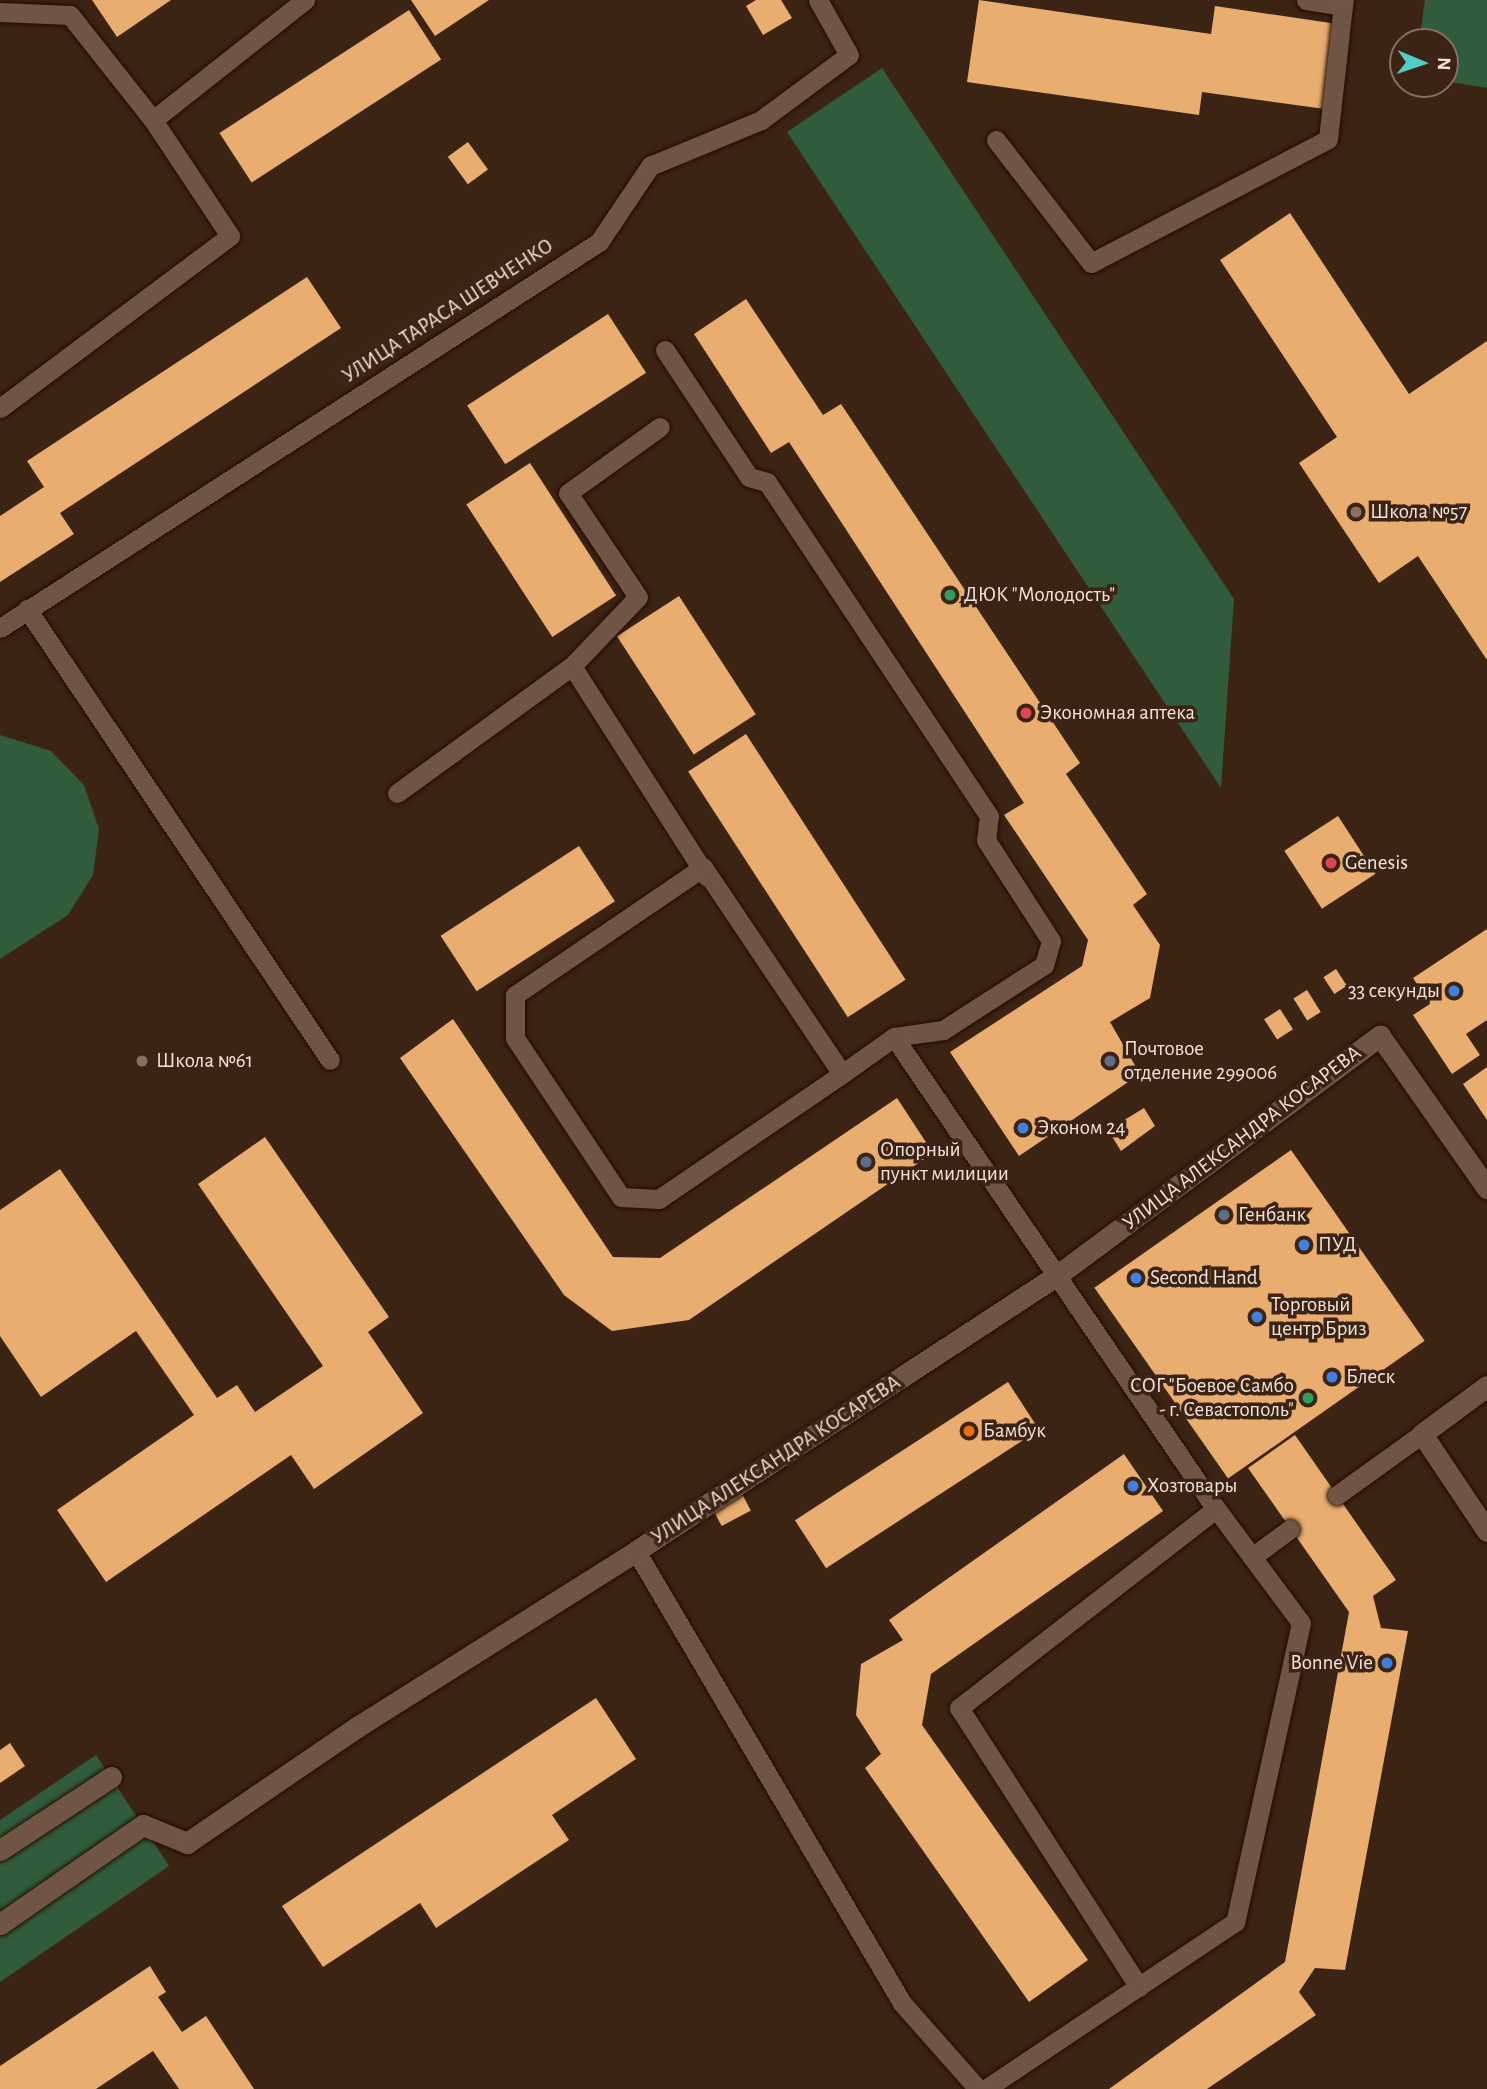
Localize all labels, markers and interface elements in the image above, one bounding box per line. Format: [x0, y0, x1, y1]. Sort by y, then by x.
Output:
north arrow [1389, 28, 1459, 98]
text: N [1434, 57, 1453, 71]
street label: УЛИЦА ТАРАСА ШЕВЧЕНКО [338, 233, 558, 389]
place label: Школа №57 [1370, 499, 1467, 525]
marker: Школа №57 [1348, 504, 1364, 520]
place label: ДЮК "Молодость" [964, 582, 1115, 608]
marker: ДЮК "Молодость" [942, 587, 958, 603]
place label: Экономная аптека [1040, 700, 1195, 726]
marker: Экономная аптека [1018, 705, 1034, 721]
place label: Genesis [1345, 850, 1408, 876]
marker: Genesis [1323, 855, 1339, 871]
place label: 33 секунды [1348, 978, 1440, 1004]
marker: 33 секунды [1446, 983, 1462, 999]
place label: Почтовое отделение 299006 [1124, 1036, 1277, 1086]
street label: УЛИЦА АЛЕКСАНДРА КОСАРЕВА [1118, 1040, 1366, 1236]
place label: Школа №61 [156, 1048, 253, 1074]
marker: Школа №61 [134, 1053, 150, 1069]
marker: Почтовое отделение 299006 [1102, 1053, 1118, 1069]
place label: Эконом 24 [1037, 1115, 1126, 1141]
marker: Эконом 24 [1015, 1120, 1031, 1136]
place label: Опорный пункт милиции [880, 1137, 1009, 1187]
marker: Опорный пункт милиции [858, 1154, 874, 1170]
place label: Генбанк [1238, 1202, 1306, 1228]
marker: Генбанк [1216, 1207, 1232, 1223]
place label: ПУД [1318, 1232, 1357, 1258]
marker: ПУД [1296, 1237, 1312, 1253]
place label: Second Hand [1150, 1265, 1258, 1291]
marker: Second Hand [1128, 1270, 1144, 1286]
place label: Торговый центр Бриз [1271, 1292, 1367, 1342]
marker: Торговый центр Бриз [1249, 1309, 1265, 1325]
place label: Блеск [1346, 1364, 1395, 1390]
marker: Блеск [1324, 1369, 1340, 1385]
street label: УЛИЦА АЛЕКСАНДРА КОСАРЕВА [647, 1370, 905, 1550]
place label: СОГ "Боевое Самбо - г. Севастополь" [1130, 1373, 1294, 1423]
marker: СОГ "Боевое Самбо - г. Севастополь" [1300, 1390, 1316, 1406]
place label: Бамбук [983, 1418, 1046, 1444]
marker: Бамбук [961, 1423, 977, 1439]
place label: Хозтовары [1147, 1473, 1238, 1499]
marker: Хозтовары [1125, 1478, 1141, 1494]
place label: Bonne Vie [1291, 1650, 1373, 1676]
marker: Bonne Vie [1379, 1655, 1395, 1671]

